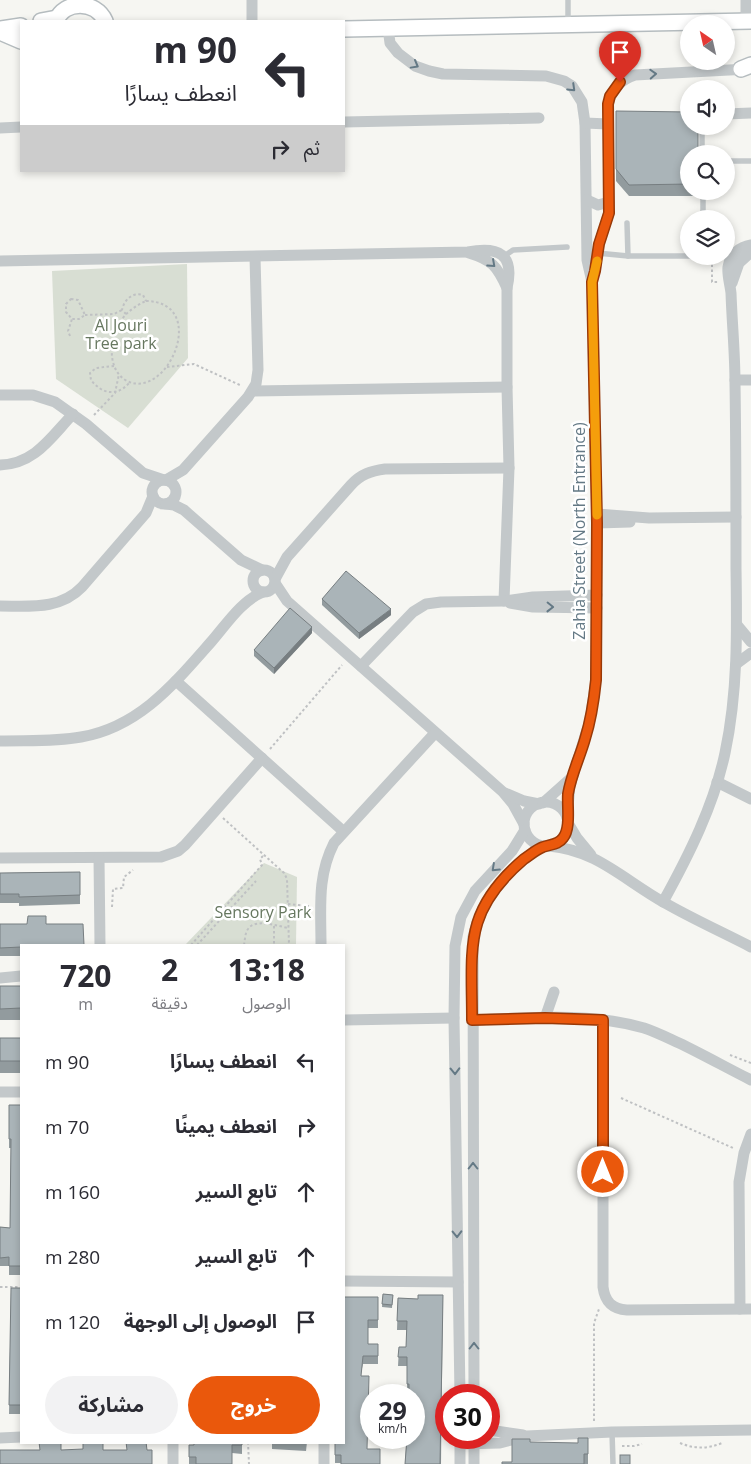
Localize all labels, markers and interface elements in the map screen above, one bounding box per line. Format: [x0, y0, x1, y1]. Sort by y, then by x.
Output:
north arrow [680, 15, 735, 70]
map controls [680, 15, 735, 265]
text: 90 m [154, 26, 237, 73]
pin [599, 31, 641, 82]
icon: arrive [606, 38, 634, 66]
icon: left [255, 40, 320, 105]
one-way arrow [409, 59, 418, 69]
one-way arrow [649, 68, 657, 79]
text: انعطف يسارًا [124, 77, 237, 107]
button: sound [680, 80, 735, 135]
one-way arrow [566, 82, 575, 91]
icon: right [266, 135, 294, 163]
text: ثم [304, 135, 320, 161]
button: search [680, 145, 735, 200]
button: layers [680, 210, 735, 265]
one-way arrow [487, 259, 496, 268]
park label: Al Jouri Tree park [85, 314, 157, 354]
street label: Zahia Street (North Entrance) [568, 422, 590, 640]
one-way arrow [546, 602, 554, 612]
one-way arrow [492, 862, 501, 871]
park label: Sensory Park [215, 901, 312, 923]
text: 2 [161, 949, 178, 990]
text: 13:18 [228, 949, 305, 990]
text: 720 [60, 955, 111, 996]
text: دقيقة [151, 992, 188, 1014]
text: الوصول [242, 992, 291, 1014]
text: m [78, 993, 93, 1015]
text: انعطف يسارًا [170, 1048, 277, 1074]
icon: left [292, 1048, 320, 1076]
text: 90 m [45, 1049, 89, 1075]
one-way arrow [450, 1068, 460, 1075]
text: انعطف يمينًا [175, 1113, 277, 1139]
icon: right [292, 1113, 320, 1141]
text: 70 m [45, 1114, 89, 1140]
position arrow [576, 1145, 628, 1197]
one-way arrow [468, 1162, 478, 1170]
text: تابع السير [196, 1178, 277, 1204]
icon: ahead [292, 1178, 320, 1206]
text: 160 m [45, 1179, 100, 1205]
one-way arrow [452, 1230, 463, 1238]
text: تابع السير [196, 1243, 277, 1269]
icon: ahead [292, 1243, 320, 1271]
text: 280 m [45, 1244, 100, 1270]
text: الوصول إلى الوجهة [124, 1308, 277, 1334]
icon: arrive [292, 1308, 320, 1336]
text: 120 m [45, 1309, 100, 1335]
one-way arrow [469, 1342, 479, 1350]
button: مشاركة [45, 1376, 178, 1434]
button: خروج [188, 1376, 320, 1434]
speed limit sign: 30 [435, 1384, 500, 1449]
text: 29 [378, 1393, 407, 1427]
text: km/h [378, 1420, 407, 1437]

